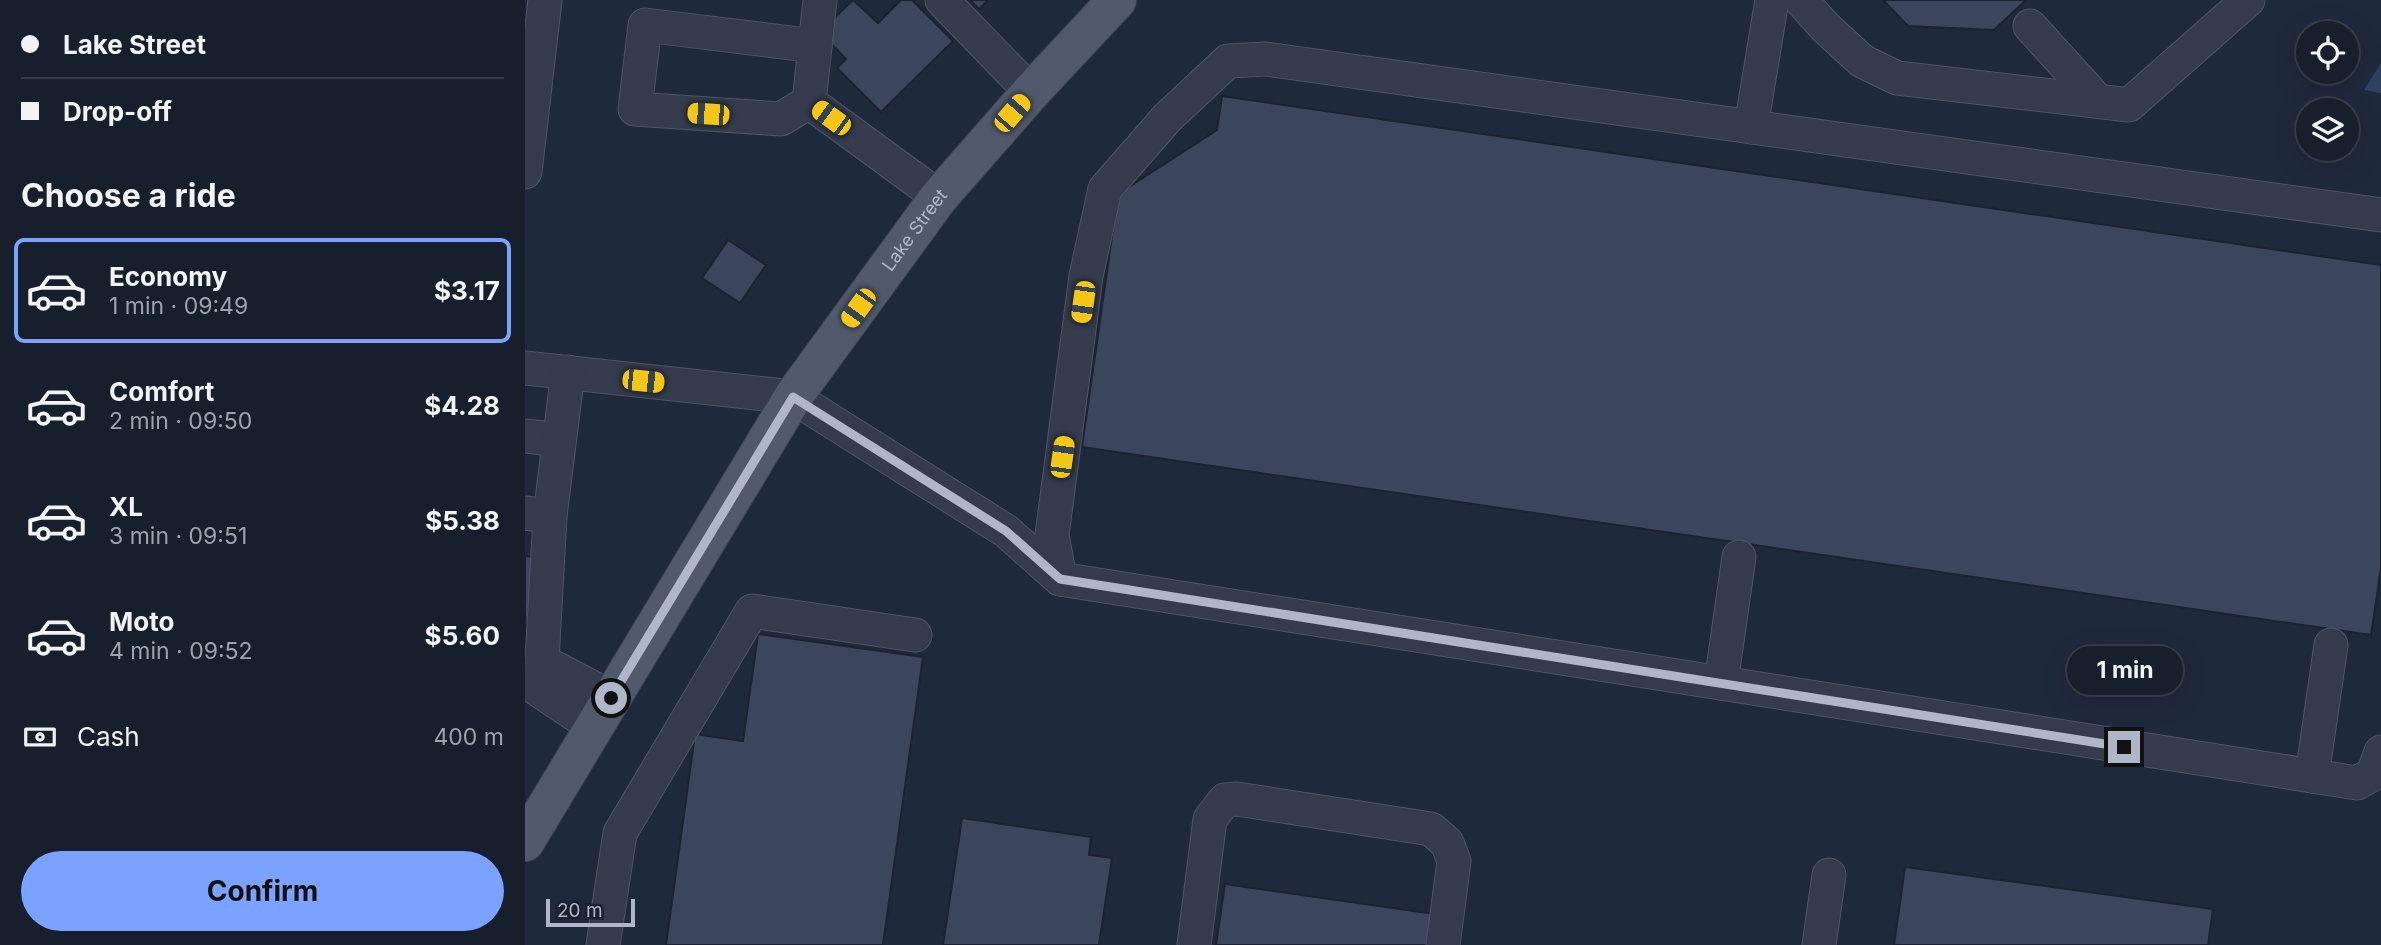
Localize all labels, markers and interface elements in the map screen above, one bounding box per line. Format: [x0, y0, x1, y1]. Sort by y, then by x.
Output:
map controls [2296, 21, 2359, 161]
button: locate [2296, 21, 2359, 84]
text: Lake Street [63, 29, 206, 60]
car [991, 90, 1034, 136]
text: Drop-off [63, 96, 172, 127]
car [808, 97, 855, 139]
button: layers [2296, 98, 2359, 161]
car [687, 102, 730, 126]
text: Choose a ride [21, 176, 236, 215]
street label: Lake Street [878, 184, 951, 275]
icon: car [25, 259, 88, 322]
text: Economy [109, 261, 227, 292]
text: $3.17 [434, 275, 500, 306]
car [1070, 280, 1097, 324]
car [838, 285, 879, 331]
text: 1 min · 09:49 [109, 292, 248, 320]
car [622, 368, 665, 394]
icon: car [25, 374, 88, 437]
text: Comfort [109, 376, 214, 407]
text: $4.28 [424, 390, 500, 421]
text: 2 min · 09:50 [109, 407, 252, 435]
car [1049, 435, 1076, 479]
icon: car [25, 489, 88, 552]
text: XL [109, 491, 143, 522]
text: $5.38 [425, 505, 500, 536]
text: 3 min · 09:51 [109, 522, 247, 550]
icon: car [25, 604, 88, 667]
text: Moto [109, 606, 174, 637]
text: $5.60 [425, 620, 500, 651]
text: 4 min · 09:52 [109, 637, 253, 665]
callout: 1 min [2066, 646, 2182, 694]
text: 1 min [2097, 656, 2153, 684]
route start [595, 682, 627, 714]
icon: cash [21, 718, 59, 756]
text: Cash [77, 721, 140, 752]
text: 400 m [434, 723, 504, 751]
route end [2108, 731, 2140, 763]
button: Confirm [21, 851, 504, 931]
scale bar [546, 896, 635, 928]
text: 20 m [557, 899, 603, 922]

